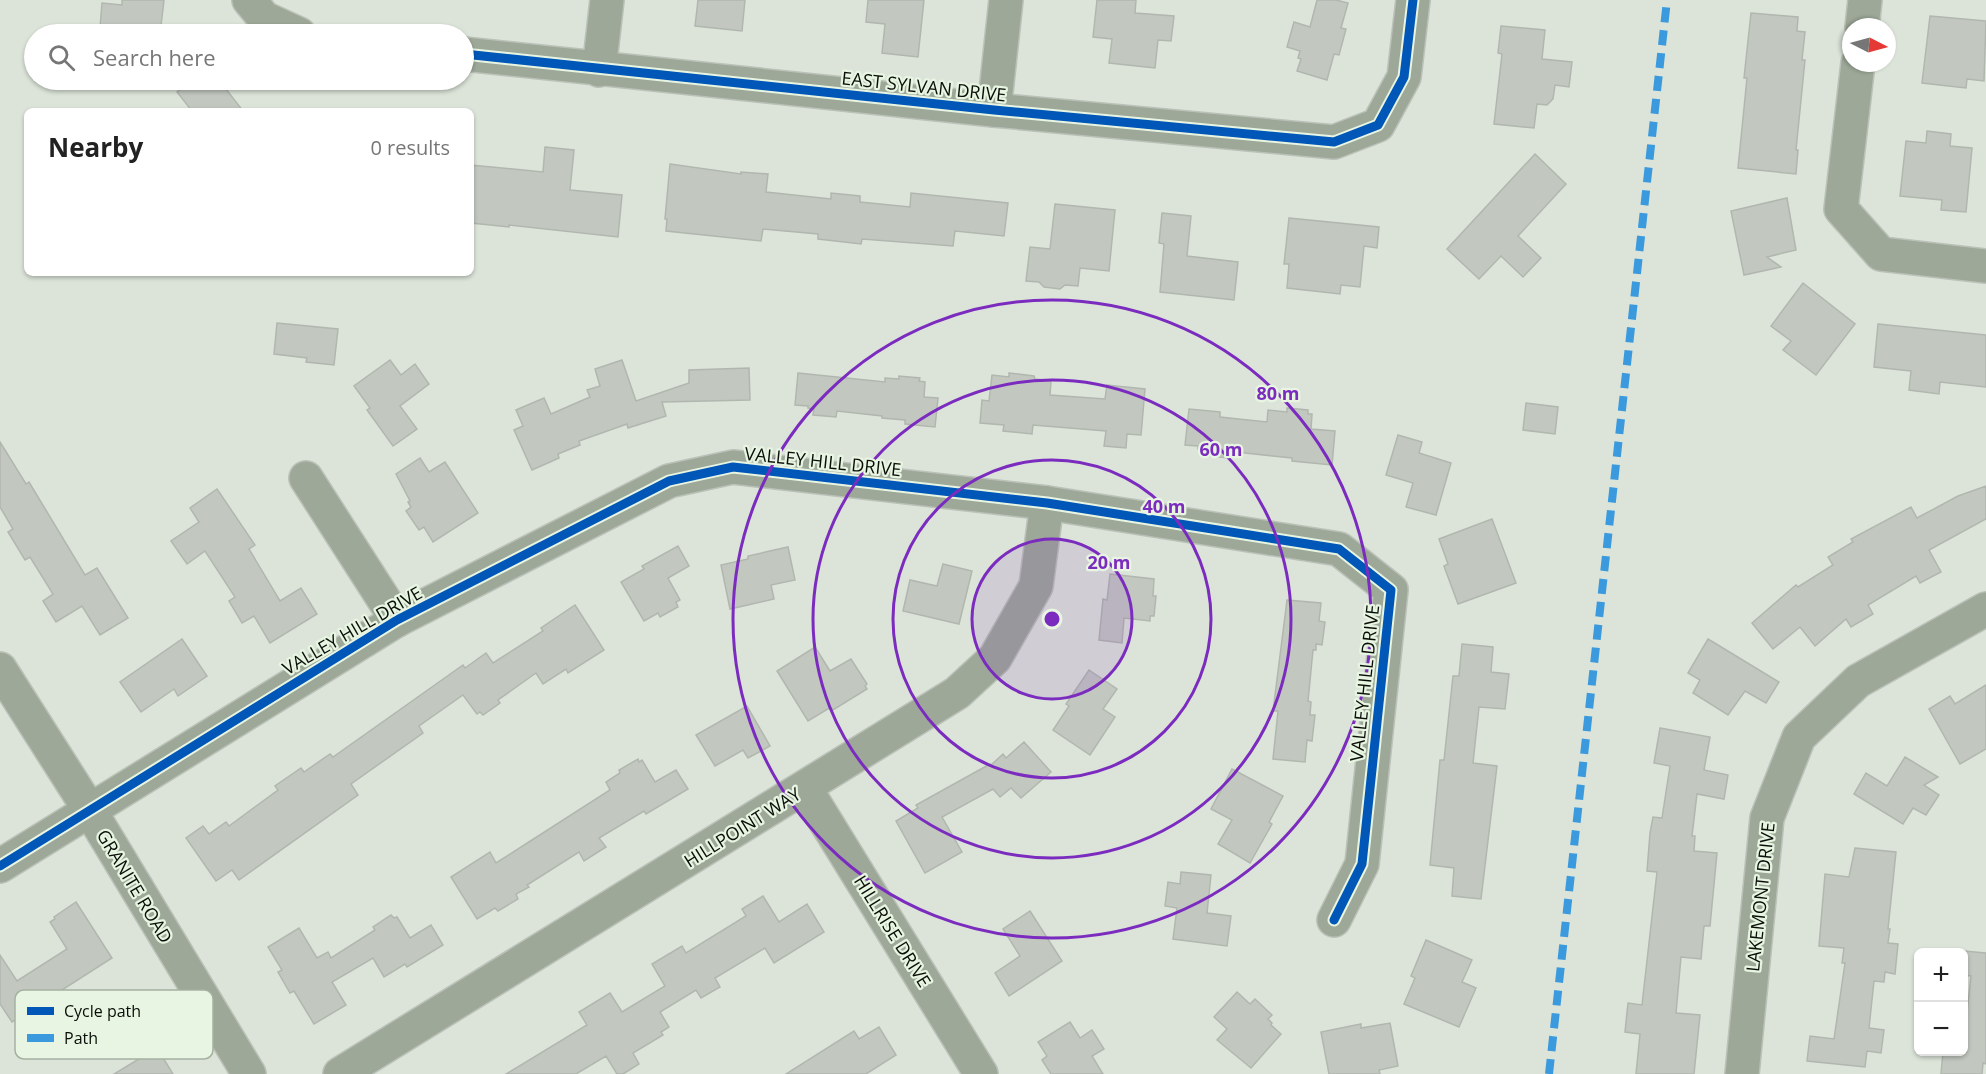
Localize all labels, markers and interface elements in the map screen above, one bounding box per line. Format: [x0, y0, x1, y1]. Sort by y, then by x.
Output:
north arrow [1842, 18, 1896, 72]
search box [24, 24, 474, 90]
icon: search [45, 41, 78, 74]
text: Search here [93, 42, 216, 72]
street label: EAST SYLVAN DRIVE [840, 65, 1008, 107]
text: Nearby [48, 129, 143, 165]
text: 0 results [370, 134, 450, 161]
text: 80 m [1257, 381, 1299, 405]
text: 60 m [1200, 437, 1242, 461]
street label: VALLEY HILL DRIVE [744, 441, 902, 481]
text: 40 m [1143, 494, 1185, 518]
text: 20 m [1088, 550, 1130, 574]
street label: VALLEY HILL DRIVE [278, 580, 426, 680]
street label: VALLEY HILL DRIVE [1344, 604, 1384, 762]
centre of rings [1042, 609, 1062, 629]
street label: HILLPOINT WAY [679, 781, 806, 872]
street label: LAKEMONT DRIVE [1740, 821, 1780, 973]
street label: GRANITE ROAD [92, 825, 178, 947]
street label: HILLRISE DRIVE [849, 870, 937, 992]
map controls [1914, 948, 1968, 1056]
button: + [1914, 948, 1968, 1002]
legend [15, 990, 213, 1059]
text: Cycle path [64, 1000, 141, 1022]
button: − [1914, 1002, 1968, 1056]
text: Path [64, 1027, 98, 1049]

